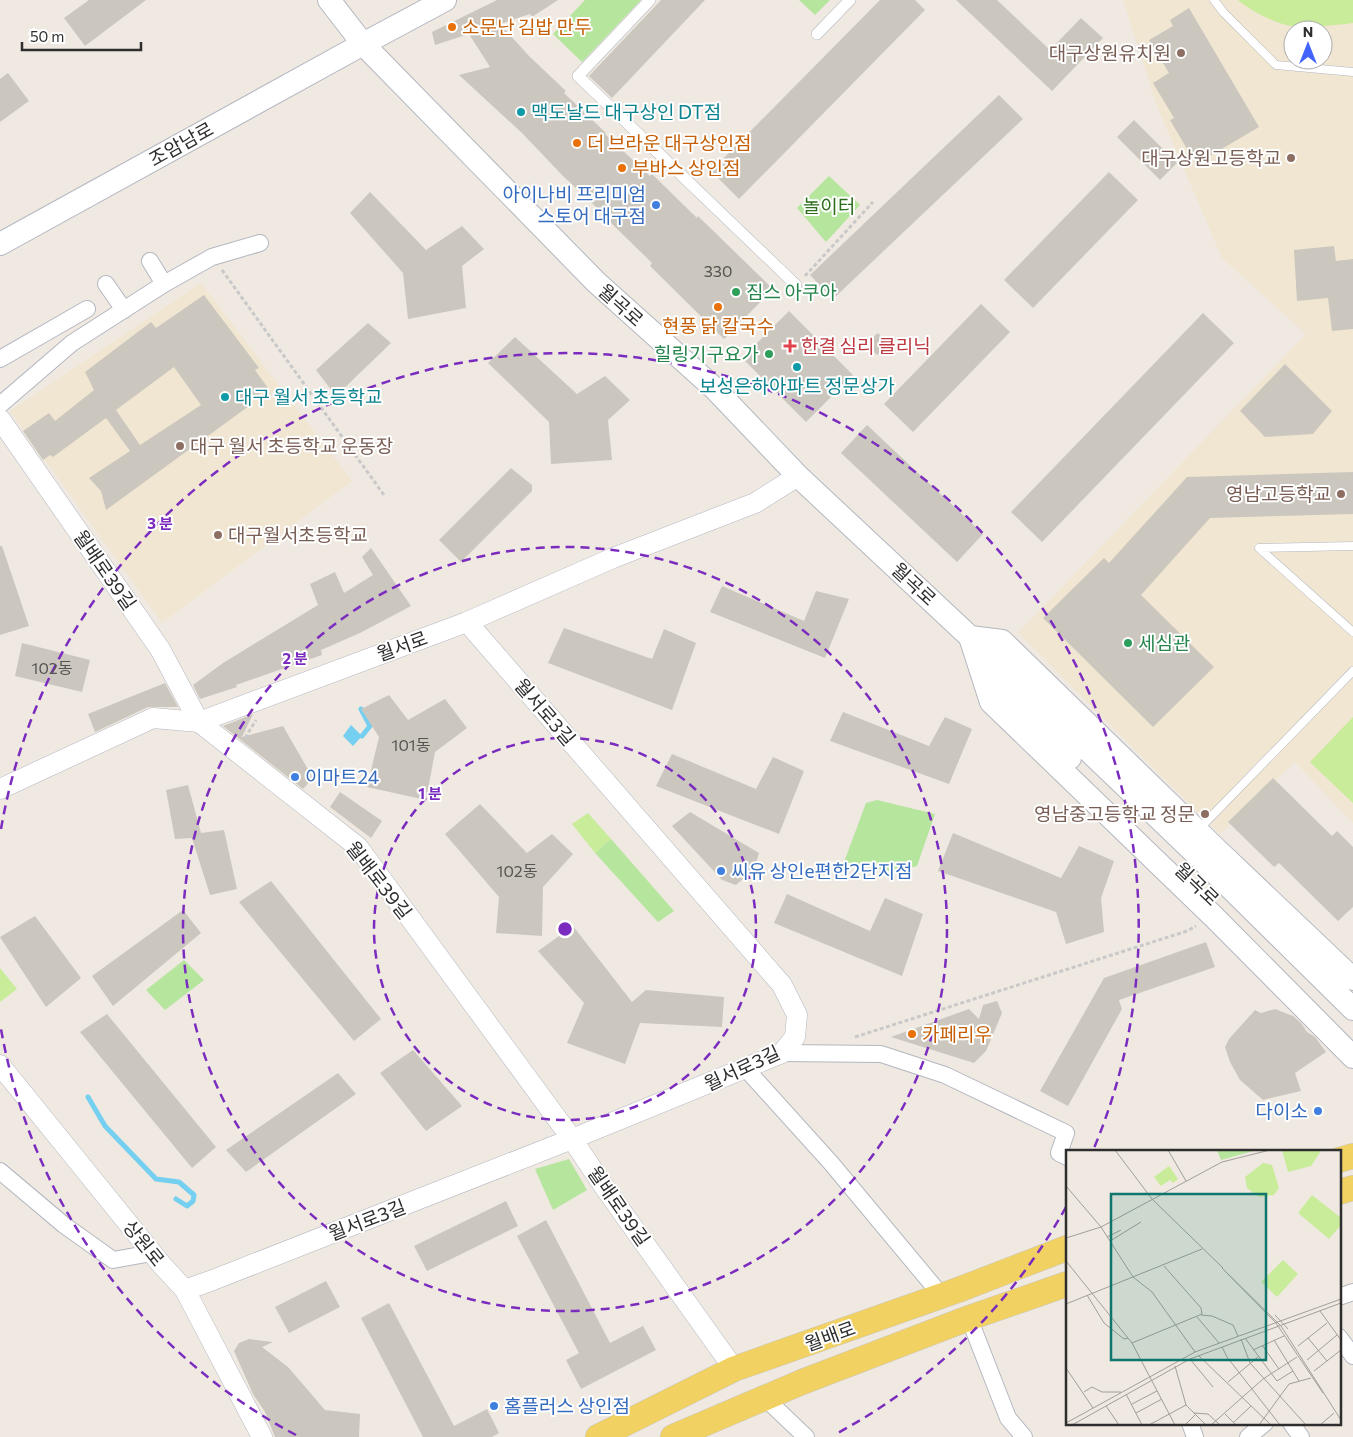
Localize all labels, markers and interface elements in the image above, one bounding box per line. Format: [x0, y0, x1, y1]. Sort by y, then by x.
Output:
place label: 소문난 김밥 만두 [462, 15, 592, 38]
scale bar [22, 20, 141, 52]
north arrow [1283, 20, 1333, 70]
marker: 소문난 김밥 만두 [446, 21, 458, 33]
text: N [1303, 23, 1313, 40]
text: 50 m [30, 27, 64, 45]
place label: 대구상원유치원 [1049, 41, 1171, 64]
marker: 대구상원유치원 [1175, 47, 1187, 59]
place label: 맥도날드 대구상인 DT점 [531, 100, 721, 123]
marker: 맥도날드 대구상인 DT점 [515, 106, 527, 118]
street label: 조암남로 [145, 117, 217, 171]
place label: 더 브라운 대구상인점 [587, 131, 752, 154]
marker: 더 브라운 대구상인점 [571, 137, 583, 149]
place label: 대구상원고등학교 [1141, 146, 1281, 169]
marker: 대구상원고등학교 [1285, 152, 1297, 164]
place label: 부바스 상인점 [632, 156, 741, 179]
marker: 부바스 상인점 [616, 162, 628, 174]
place label: 아이나비 프리미엄 스토어 대구점 [503, 182, 646, 227]
park label: 놀이터 [803, 194, 855, 217]
marker: 아이나비 프리미엄 스토어 대구점 [650, 199, 662, 211]
house number: 330 [704, 261, 732, 280]
street label: 월곡로 [594, 279, 649, 331]
place label: 짐스 아쿠아 [746, 280, 837, 303]
marker: 짐스 아쿠아 [730, 286, 742, 298]
marker: 현풍 닭 칼국수 [712, 301, 724, 313]
place label: 현풍 닭 칼국수 [662, 314, 774, 337]
place label: 한결 심리 클리닉 [801, 334, 931, 357]
marker: 한결 심리 클리닉 [783, 339, 797, 353]
place label: 힐링기구요가 [654, 342, 759, 365]
marker: 힐링기구요가 [763, 348, 775, 360]
marker: 보성은하아파트 정문상가 [791, 361, 803, 373]
place label: 보성은하아파트 정문상가 [699, 374, 895, 397]
place label: 대구 월서 초등학교 [235, 385, 382, 408]
marker: 대구 월서 초등학교 [219, 391, 231, 403]
place label: 대구 월서 초등학교 운동장 [190, 434, 393, 457]
marker: 대구 월서 초등학교 운동장 [174, 440, 186, 452]
place label: 영남고등학교 [1226, 482, 1331, 505]
marker: 영남고등학교 [1335, 488, 1347, 500]
text: 3 분 [147, 514, 173, 532]
place label: 대구월서초등학교 [228, 523, 368, 546]
street label: 월배로39길 [70, 525, 141, 614]
marker: 대구월서초등학교 [212, 529, 224, 541]
street label: 월곡로 [887, 557, 941, 610]
street label: 월서로 [373, 626, 430, 665]
place label: 세심관 [1138, 631, 1190, 654]
marker: 세심관 [1122, 637, 1134, 649]
text: 2 분 [282, 649, 308, 667]
house number: 102동 [32, 658, 73, 677]
street label: 월서로3길 [510, 674, 581, 750]
house number: 101동 [392, 735, 431, 754]
place label: 이마트24 [305, 765, 379, 788]
marker: 이마트24 [289, 771, 301, 783]
text: 1 분 [418, 784, 442, 802]
place label: 영남중고등학교 정문 [1034, 802, 1195, 825]
marker: 영남중고등학교 정문 [1199, 808, 1211, 820]
street label: 월배로39길 [342, 836, 417, 923]
street label: 월곡로 [1170, 857, 1224, 910]
place label: 씨유 상인e편한2단지점 [731, 859, 913, 882]
house number: 102동 [497, 861, 538, 880]
marker: 씨유 상인e편한2단지점 [715, 865, 727, 877]
centre of rings [556, 920, 574, 938]
place label: 카페리우 [922, 1022, 992, 1045]
marker: 카페리우 [906, 1028, 918, 1040]
street label: 월서로3길 [700, 1040, 783, 1095]
place label: 다이소 [1256, 1099, 1308, 1122]
marker: 다이소 [1312, 1105, 1324, 1117]
inset map [1066, 1150, 1340, 1424]
street label: 월배로39길 [584, 1161, 655, 1250]
street label: 월서로3길 [325, 1194, 409, 1245]
street label: 상원로 [119, 1215, 170, 1270]
street label: 월배로 [801, 1316, 858, 1355]
place label: 홈플러스 상인점 [504, 1394, 630, 1417]
marker: 홈플러스 상인점 [488, 1400, 500, 1412]

